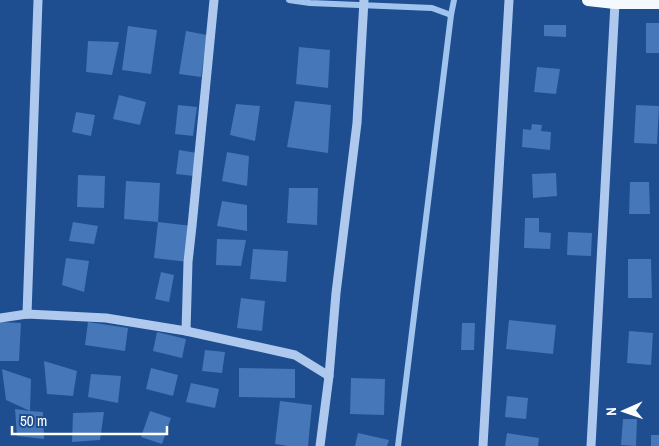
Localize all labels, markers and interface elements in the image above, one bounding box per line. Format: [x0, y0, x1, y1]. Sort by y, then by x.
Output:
north arrow [599, 386, 649, 436]
scale bar [12, 404, 168, 436]
text: N [602, 407, 620, 416]
text: 50 m [20, 410, 47, 431]

